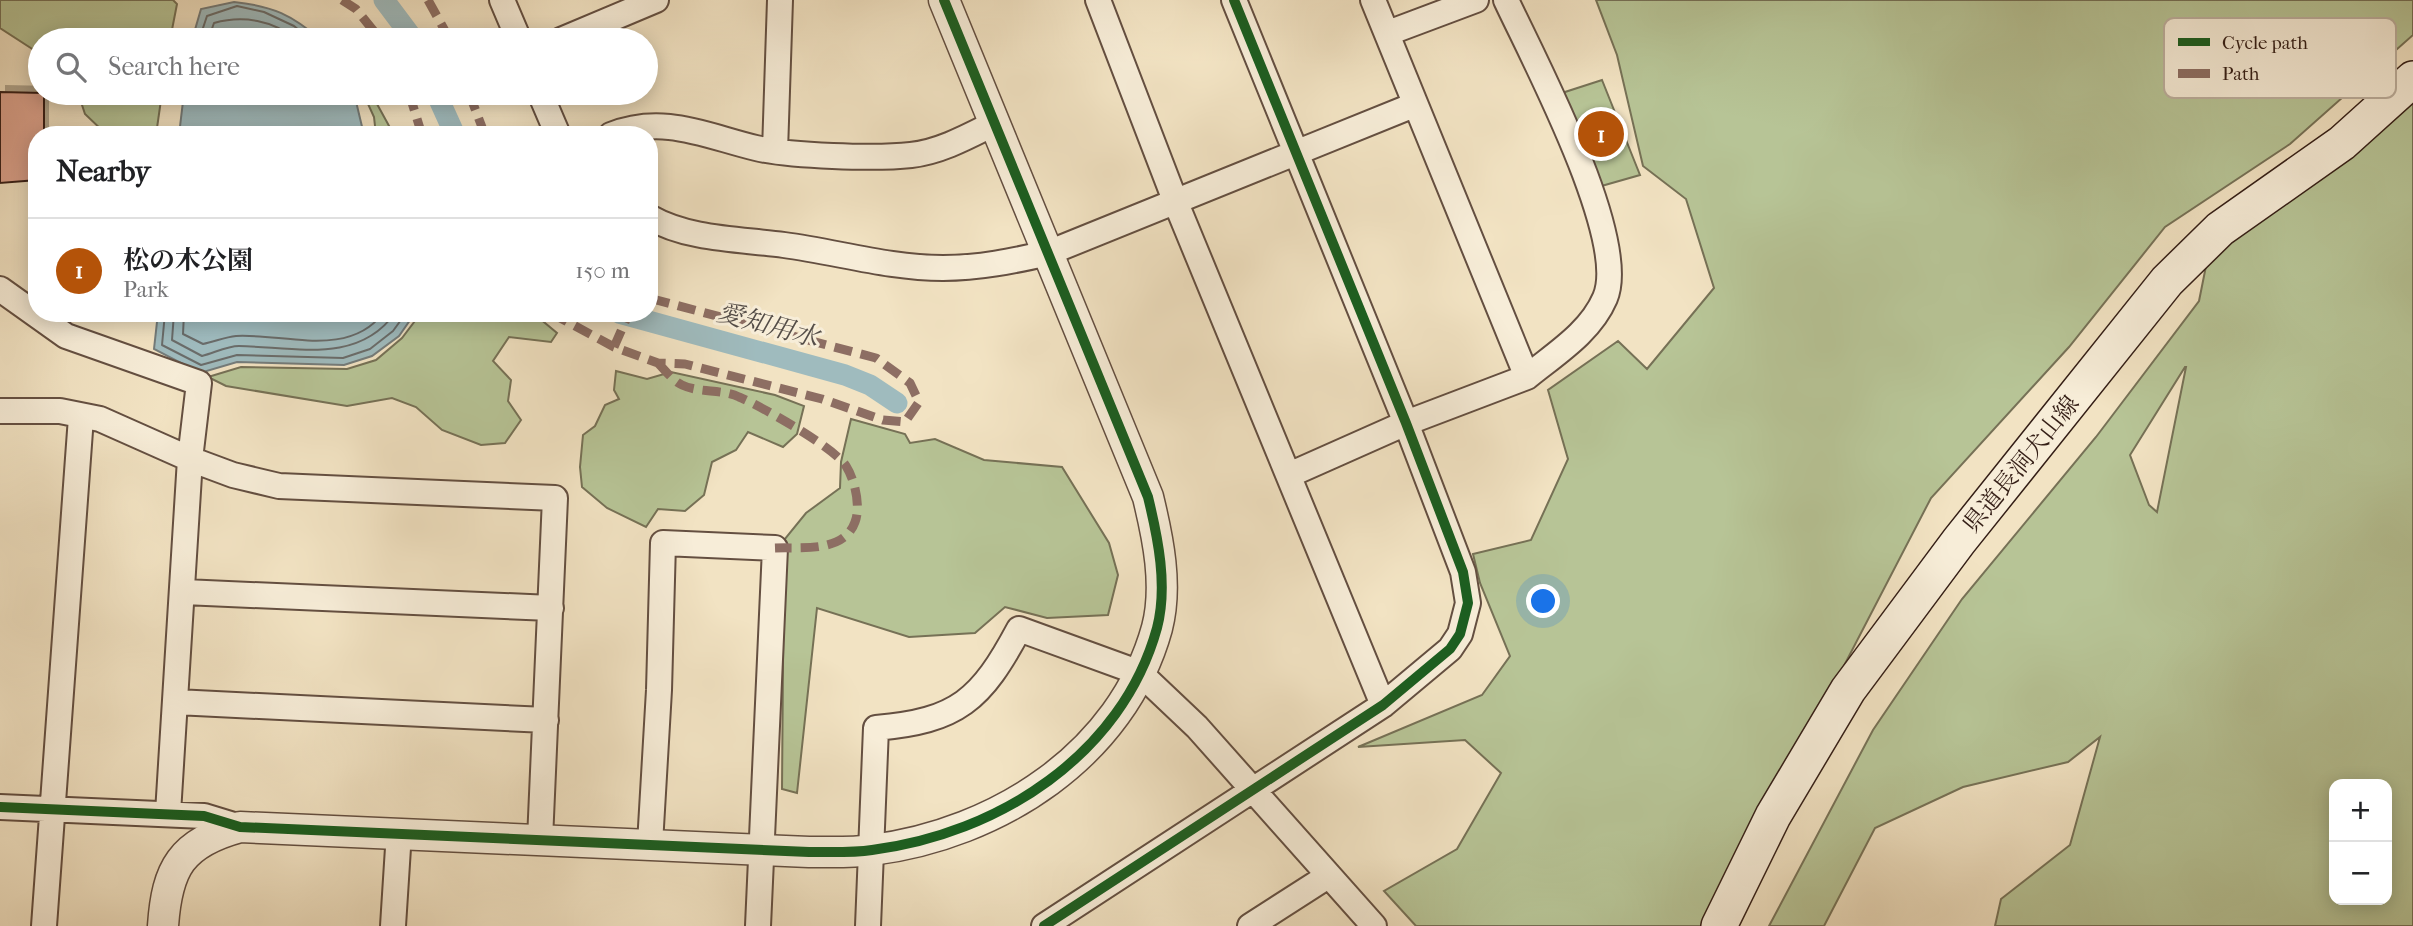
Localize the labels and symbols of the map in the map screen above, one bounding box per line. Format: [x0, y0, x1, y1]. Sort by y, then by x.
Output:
legend [2164, 18, 2396, 98]
text: Cycle path [2222, 32, 2308, 54]
text: Path [2222, 63, 2260, 85]
pin: 1 [1578, 108, 1624, 160]
water label: 愛知用水 [714, 297, 825, 354]
street label: 県道長洞犬山線 [1957, 390, 2085, 538]
your location [1526, 584, 1560, 618]

